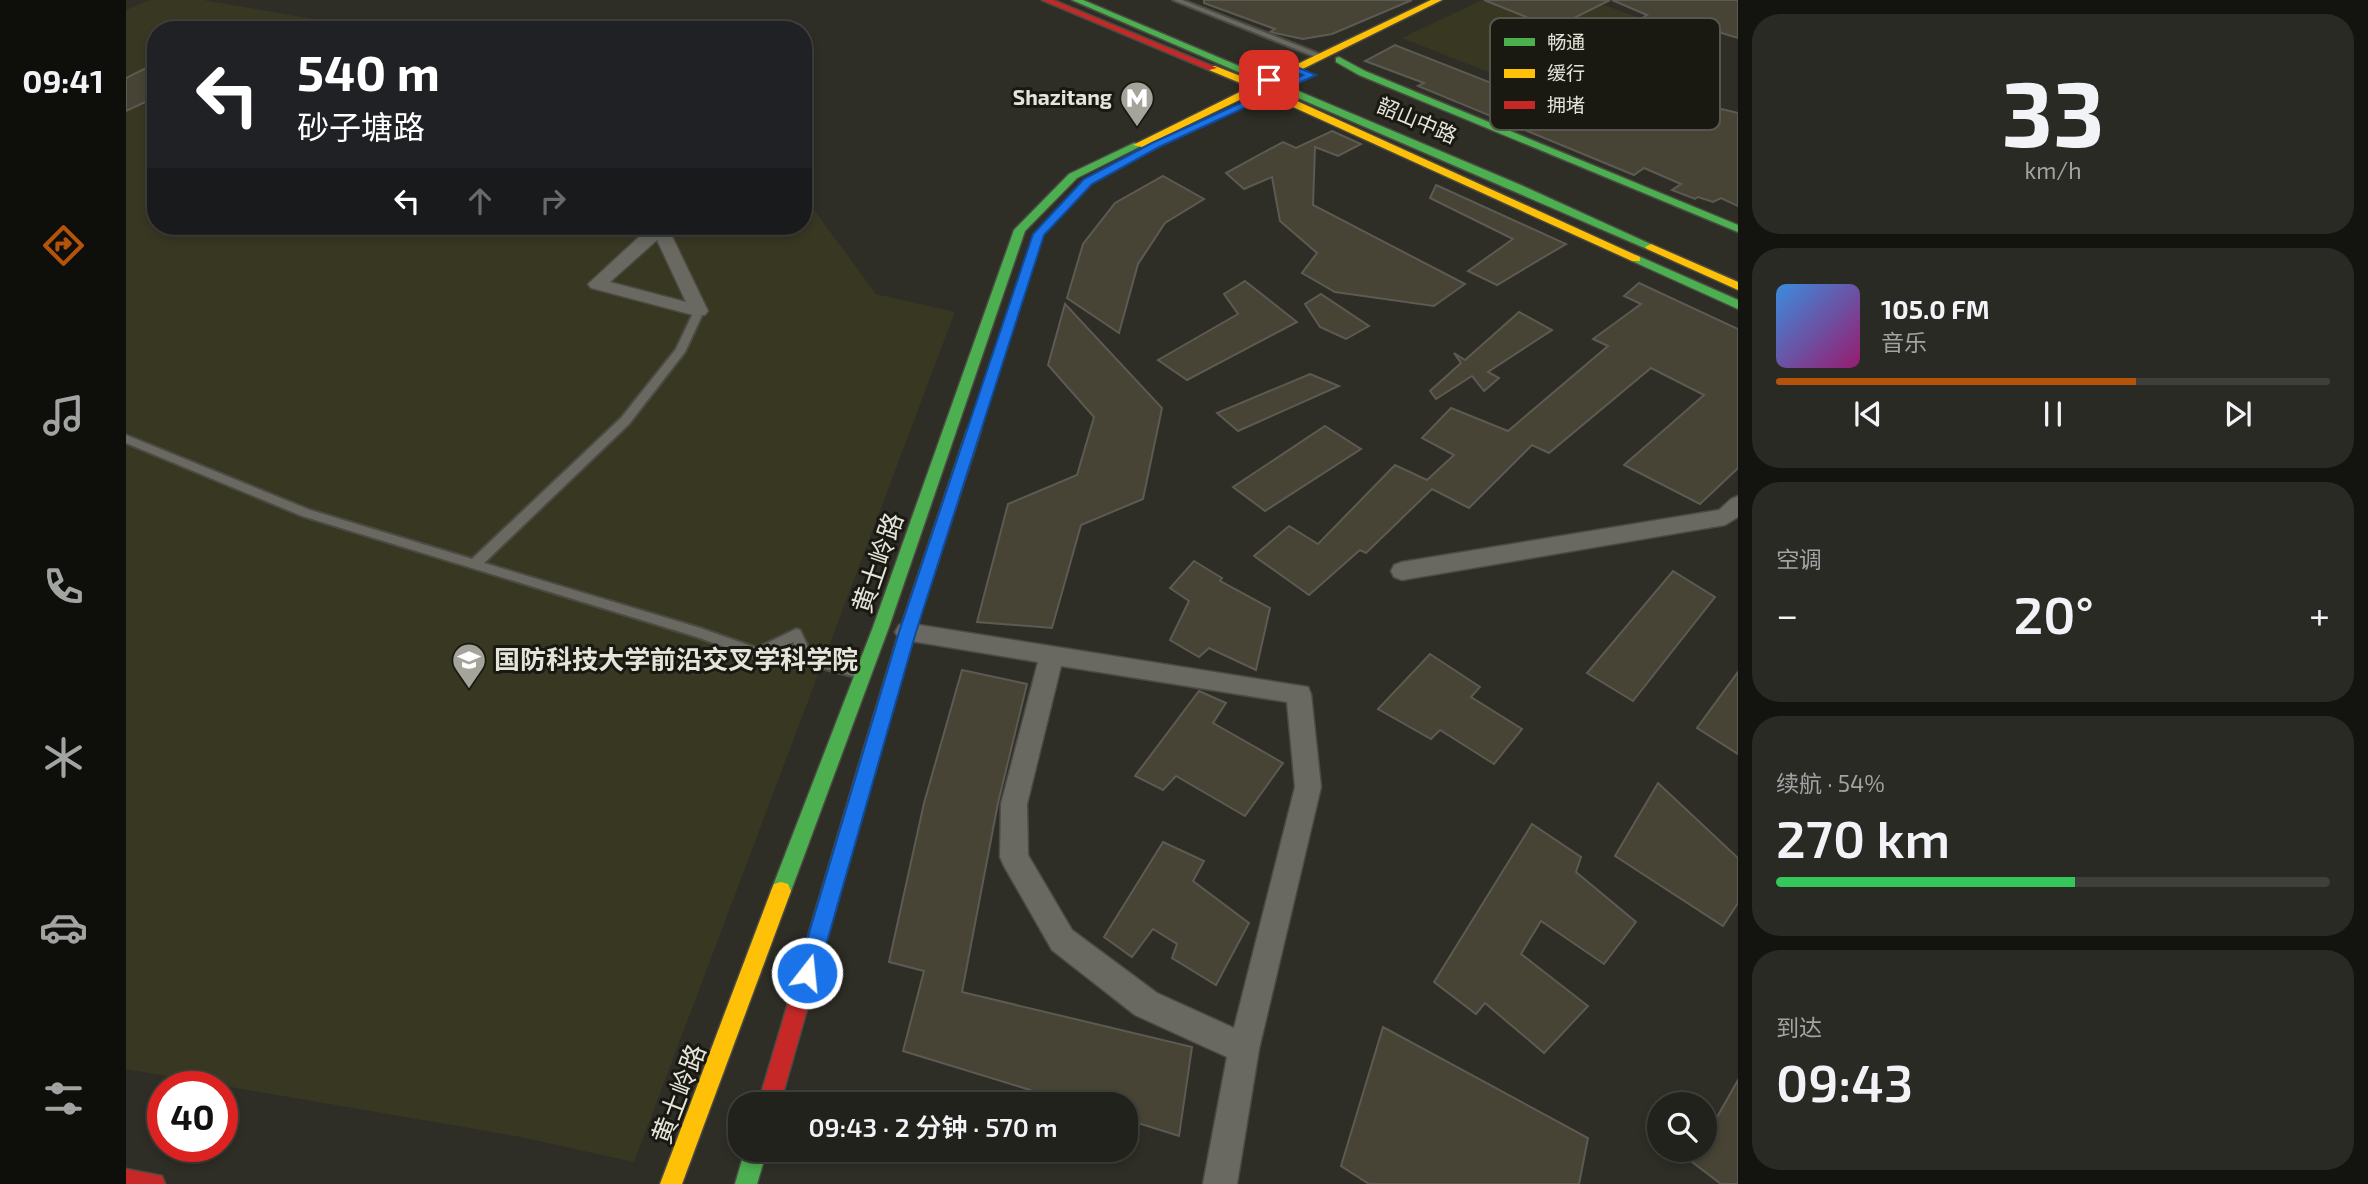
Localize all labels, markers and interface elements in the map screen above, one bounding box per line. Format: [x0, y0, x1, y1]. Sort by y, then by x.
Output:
legend [1490, 18, 1720, 130]
text: 畅通 [1547, 30, 1585, 53]
text: 540 m [297, 42, 440, 101]
icon: left [182, 49, 273, 140]
pin [1239, 50, 1299, 110]
text: 33 [2001, 56, 2105, 165]
text: 09:41 [22, 61, 104, 99]
icon: arrive [1250, 61, 1288, 99]
text: 缓行 [1547, 61, 1585, 84]
metro station icon: Shazitang [1118, 79, 1156, 128]
place label: Shazitang [1013, 84, 1112, 109]
street label: 韶山中路 [1374, 92, 1461, 148]
text: 拥堵 [1547, 93, 1585, 116]
text: 砂子塘路 [297, 107, 425, 145]
text: km/h [2024, 156, 2082, 184]
icon: left [388, 182, 426, 220]
icon: ahead [461, 182, 499, 220]
icon: right [534, 182, 572, 220]
icon: directions [39, 221, 88, 270]
text: 105.0 FM [1881, 293, 1990, 324]
text: 音乐 [1881, 328, 1927, 356]
icon: music [39, 391, 88, 440]
icon: previous [1849, 395, 1887, 433]
icon: pause [2034, 395, 2072, 433]
icon: next [2219, 395, 2257, 433]
street label: 黄土岭路 [845, 508, 908, 617]
text: 空调 [1776, 545, 1822, 573]
icon: phone [39, 562, 88, 611]
text: 20° [2013, 582, 2094, 644]
text: − [1776, 591, 1798, 637]
text: + [2309, 591, 2330, 637]
school or university icon: 国防科技大学前沿交叉学科学院 [450, 641, 488, 690]
place label: 国防科技大学前沿交叉学科学院 [494, 643, 858, 674]
icon: climate [39, 733, 88, 782]
text: 续航 · 54% [1776, 769, 1885, 797]
text: 270 km [1776, 806, 1950, 868]
icon: car [39, 903, 88, 952]
position arrow [770, 936, 844, 1010]
text: 到达 [1776, 1013, 1822, 1041]
street label: 黄土岭路 [644, 1039, 711, 1148]
text: 09:43 [1776, 1050, 1913, 1112]
speed limit sign: 40 [147, 1071, 238, 1162]
icon: filters [39, 1074, 88, 1123]
map controls [1647, 1092, 1717, 1162]
button: search [1647, 1092, 1717, 1162]
text: 09:43 · 2 分钟 · 570 m [808, 1111, 1058, 1142]

